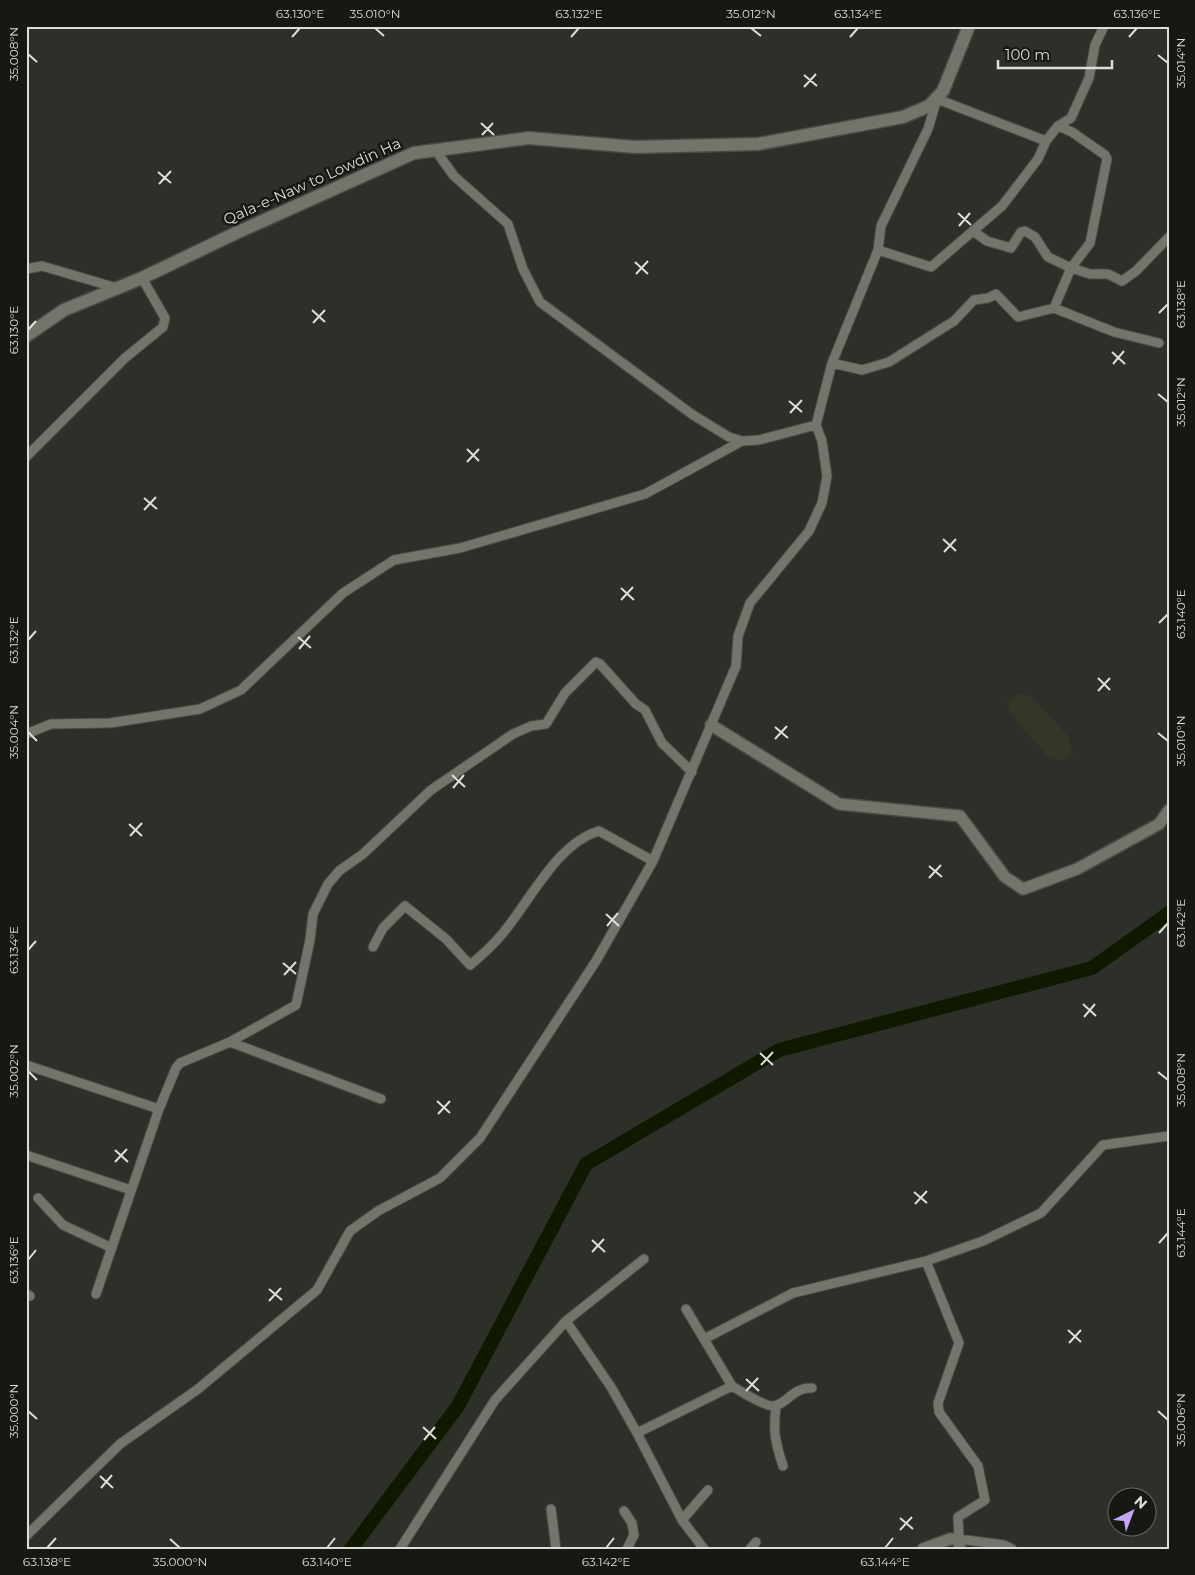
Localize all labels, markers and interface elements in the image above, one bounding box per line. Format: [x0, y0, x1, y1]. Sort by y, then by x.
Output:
text: 63.130°E [276, 6, 324, 21]
text: 35.010°N [350, 6, 400, 21]
text: 63.132°E [555, 6, 603, 21]
text: 35.012°N [726, 6, 776, 21]
text: 63.134°E [834, 6, 882, 21]
text: 63.136°E [1113, 6, 1161, 21]
text: 35.008°N [6, 27, 21, 81]
scale bar [998, 38, 1111, 70]
text: 35.014°N [1173, 38, 1188, 88]
text: 100 m [1005, 45, 1050, 64]
street label: Qala-e-Naw to Lowdin Ha [220, 133, 404, 229]
text: 63.138°E [1173, 280, 1188, 328]
text: 63.130°E [6, 306, 21, 354]
text: 35.012°N [1173, 377, 1188, 427]
text: 63.140°E [1173, 589, 1188, 639]
text: 63.132°E [6, 616, 21, 664]
text: 35.004°N [6, 705, 21, 759]
text: 35.010°N [1173, 716, 1188, 766]
text: 63.142°E [1173, 899, 1188, 947]
text: 63.134°E [6, 926, 21, 974]
text: 35.002°N [6, 1044, 21, 1098]
text: 35.008°N [1173, 1053, 1188, 1107]
text: 63.144°E [1173, 1208, 1188, 1258]
text: 63.136°E [6, 1236, 21, 1284]
text: 35.000°N [6, 1384, 21, 1438]
text: 35.006°N [1173, 1393, 1188, 1447]
north arrow [1108, 1488, 1158, 1538]
text: N [1130, 1492, 1151, 1513]
text: 63.138°E [23, 1554, 71, 1569]
text: 35.000°N [153, 1554, 207, 1569]
text: 63.140°E [302, 1554, 352, 1569]
text: 63.142°E [582, 1554, 630, 1569]
text: 63.144°E [860, 1554, 910, 1569]

